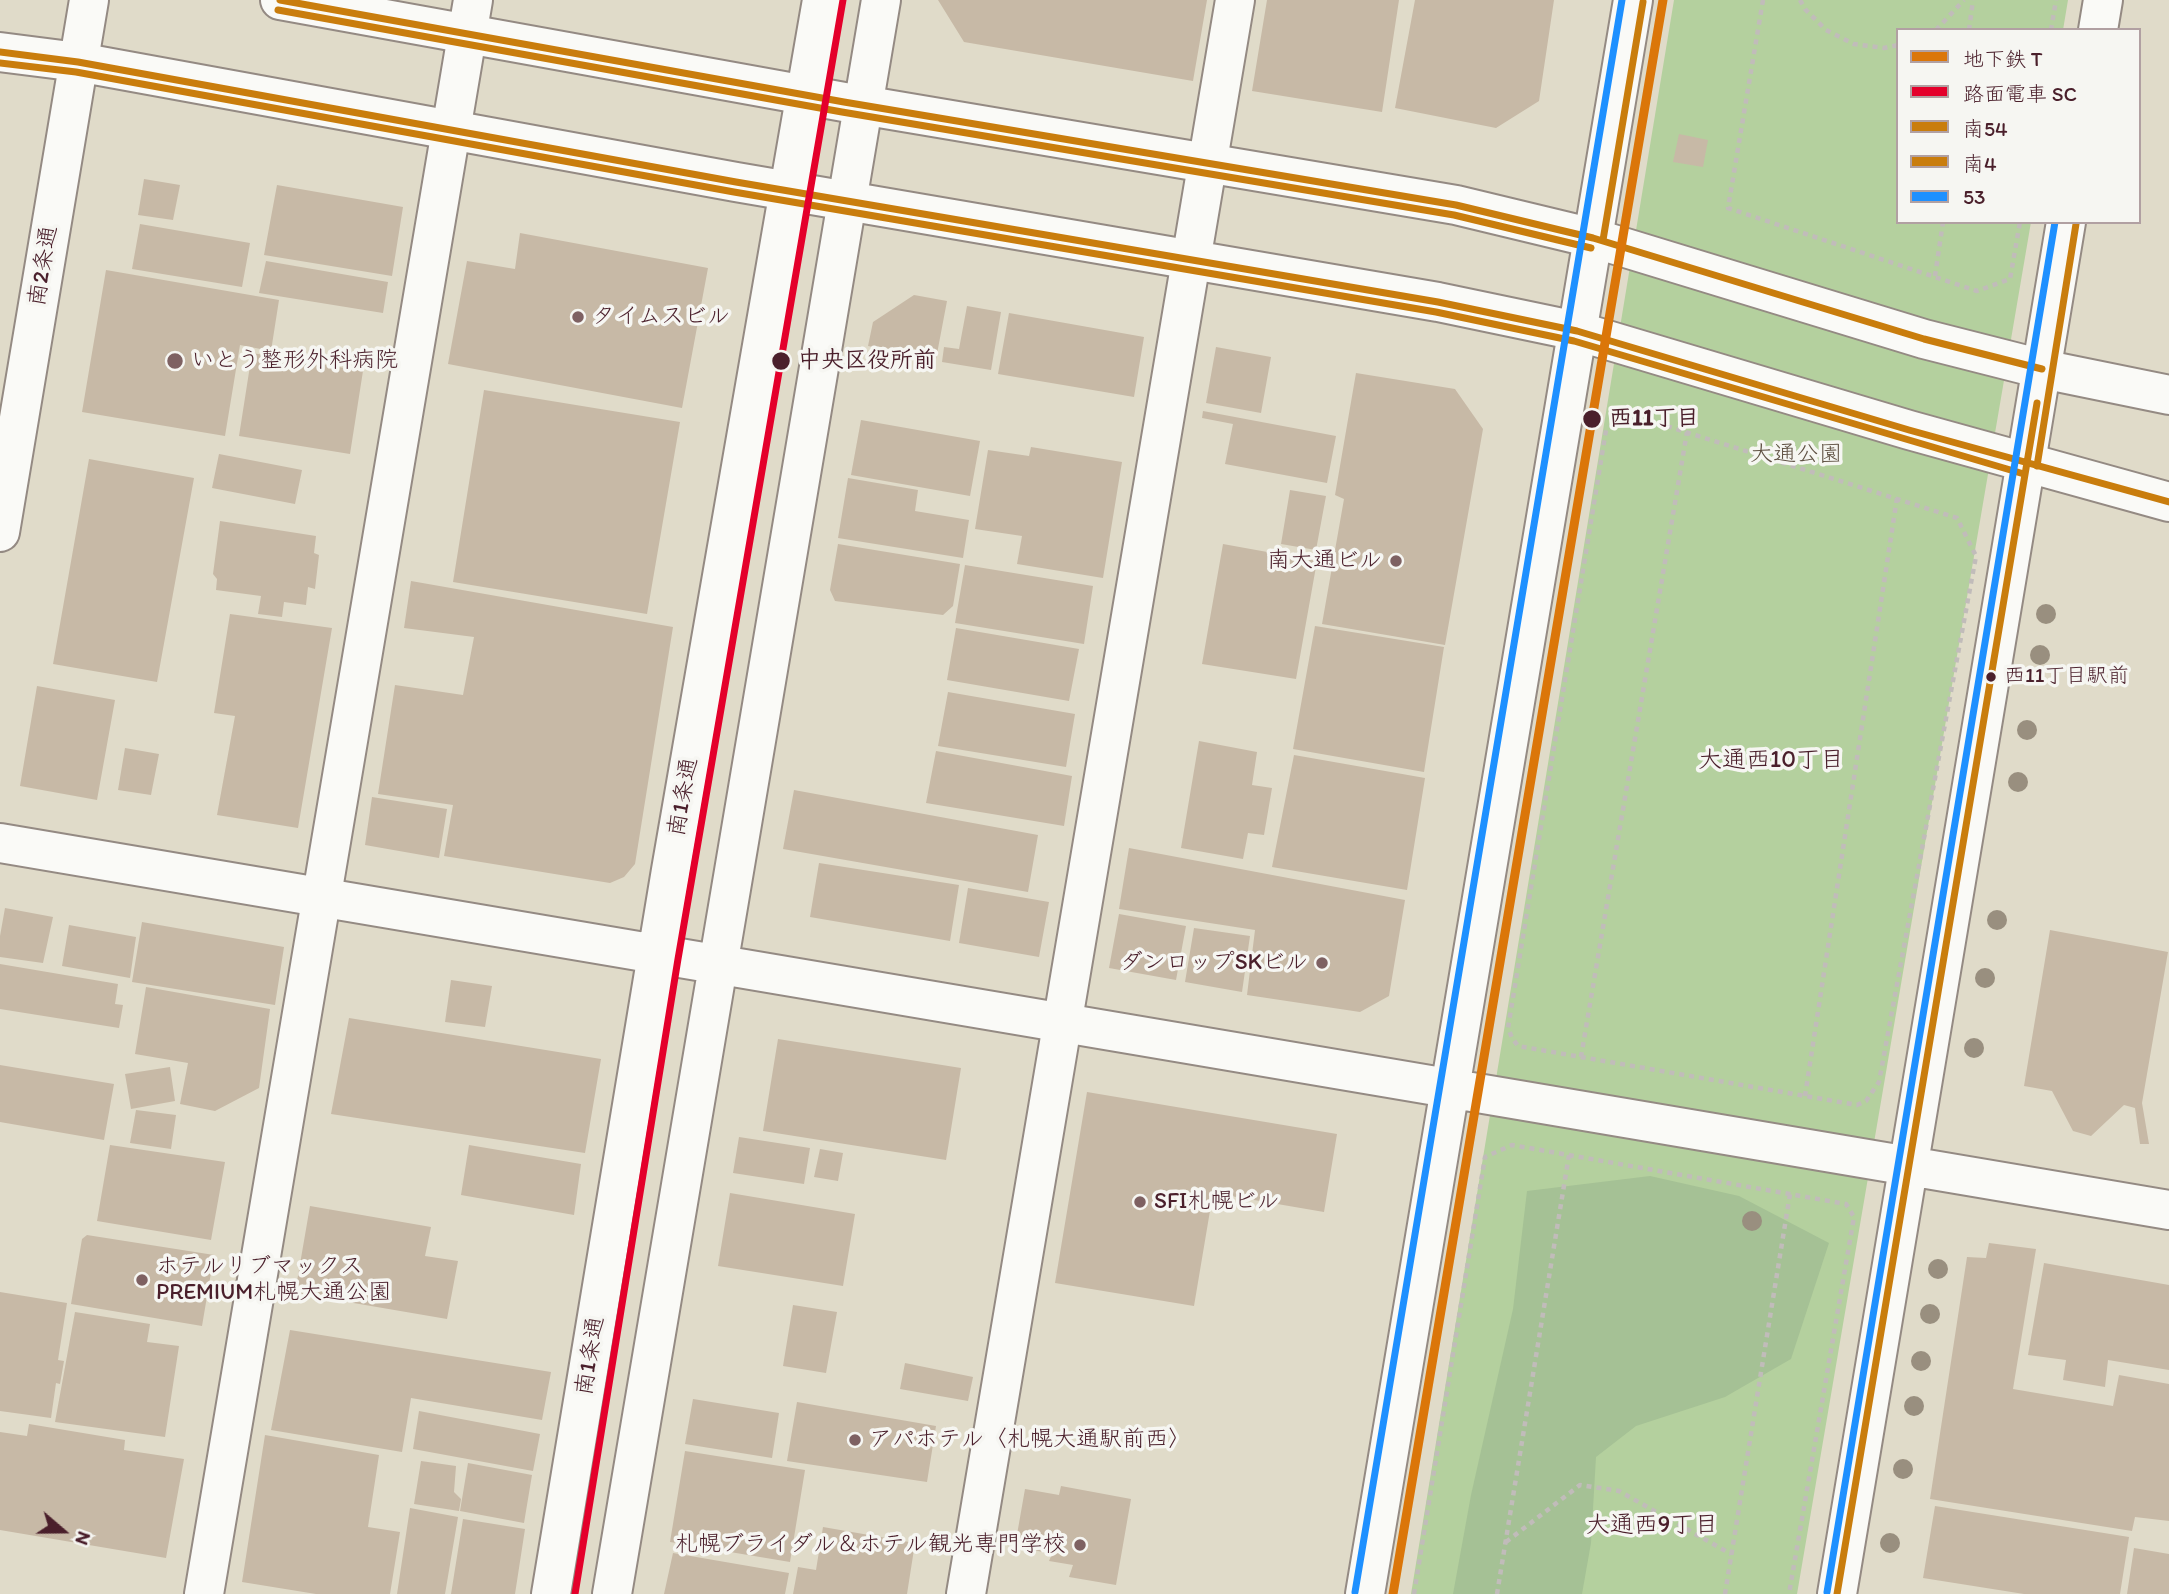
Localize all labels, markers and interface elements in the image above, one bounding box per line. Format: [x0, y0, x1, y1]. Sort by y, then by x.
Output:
legend [1896, 28, 2141, 224]
text: 地下鉄 T [1963, 46, 2043, 71]
text: 路面電車 SC [1963, 81, 2077, 106]
text: 南54 [1963, 116, 2008, 141]
text: 南4 [1963, 151, 1997, 176]
text: 53 [1963, 184, 1985, 209]
street label: 南2条通 [24, 224, 64, 308]
place label: タイムスビル [592, 303, 730, 331]
marker: タイムスビル [570, 309, 586, 325]
place label: いとう整形外科病院 [191, 347, 398, 375]
place label: 中央区役所前 [798, 347, 936, 375]
marker: 中央区役所前 [770, 350, 792, 372]
marker: いとう整形外科病院 [165, 351, 185, 371]
place label: 西11丁目 [1609, 405, 1699, 433]
marker: 西11丁目 [1581, 408, 1603, 430]
park label: 大通公園 [1750, 441, 1842, 469]
place label: 南大通ビル [1267, 547, 1382, 575]
marker: 南大通ビル [1388, 553, 1404, 569]
place label: 西11丁目駅前 [2004, 664, 2128, 690]
marker: 西11丁目駅前 [1984, 670, 1998, 684]
district label: 大通西10丁目 [1698, 747, 1844, 775]
street label: 南1条通 [663, 755, 705, 839]
place label: ダンロップSKビル [1120, 949, 1308, 977]
marker: ダンロップSKビル [1314, 955, 1330, 971]
place label: SFI札幌ビル [1154, 1188, 1279, 1216]
marker: SFI札幌ビル [1132, 1194, 1148, 1210]
place label: ホテルリブマックス PREMIUM札幌大通公園 [156, 1253, 391, 1307]
marker: ホテルリブマックス PREMIUM札幌大通公園 [134, 1272, 150, 1288]
street label: 南1条通 [571, 1314, 611, 1398]
place label: アパホテル〈札幌大通駅前西〉 [869, 1426, 1191, 1454]
marker: アパホテル〈札幌大通駅前西〉 [847, 1432, 863, 1448]
north arrow [28, 1496, 98, 1566]
district label: 大通西9丁目 [1586, 1512, 1718, 1540]
text: N [70, 1528, 96, 1548]
place label: 札幌ブライダル＆ホテル観光専門学校 [675, 1531, 1066, 1559]
marker: 札幌ブライダル＆ホテル観光専門学校 [1072, 1537, 1088, 1553]

